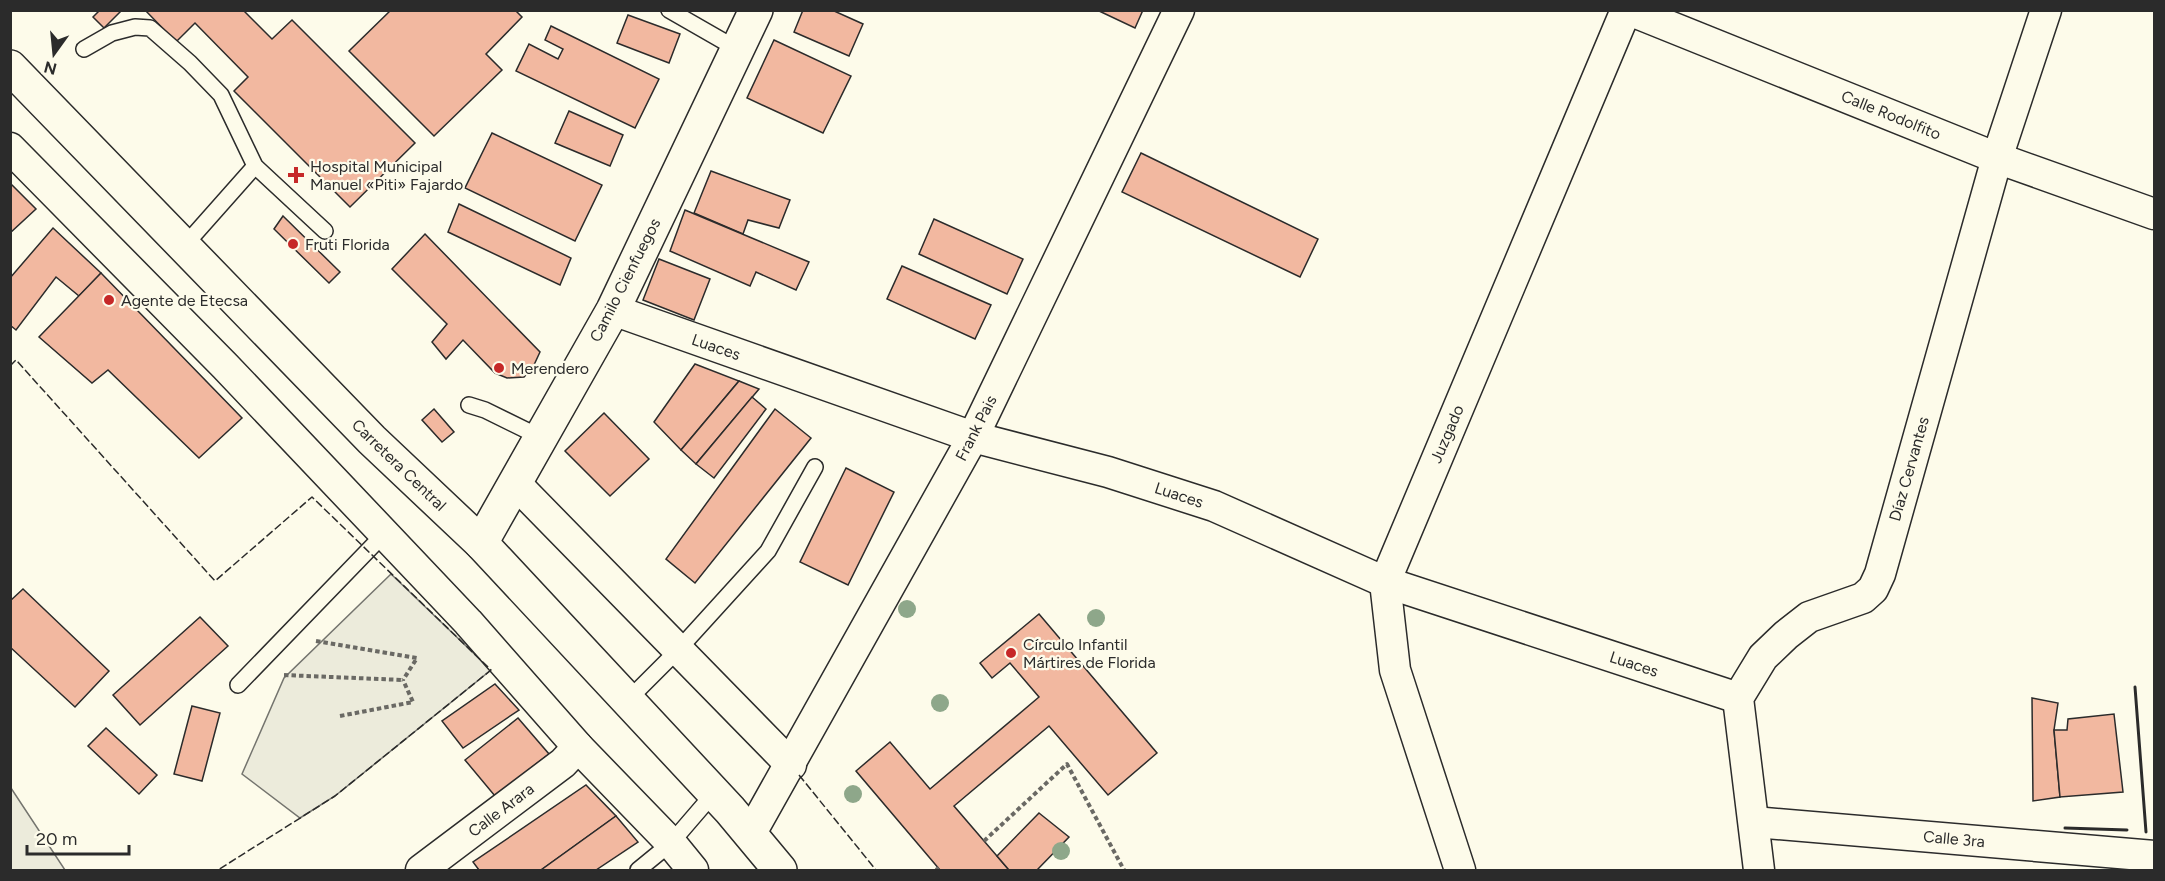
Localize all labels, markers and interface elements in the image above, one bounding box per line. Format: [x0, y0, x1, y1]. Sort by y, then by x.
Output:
north arrow [24, 24, 84, 84]
text: N [42, 57, 59, 79]
street label: Calle Rodolfito [1838, 86, 1944, 144]
place label: Hospital Municipal Manuel «Piti» Fajardo [310, 157, 463, 194]
marker: Hospital Municipal Manuel «Piti» Fajardo [287, 166, 305, 184]
street label: Camilo Cienfuegos [586, 215, 664, 345]
place label: Fruti Florida [305, 235, 390, 254]
marker: Fruti Florida [286, 237, 300, 251]
place label: Agente de Etecsa [121, 291, 248, 310]
marker: Agente de Etecsa [102, 293, 116, 307]
street label: Luaces [689, 330, 743, 364]
place label: Merendero [511, 359, 589, 378]
marker: Merendero [492, 361, 506, 375]
street label: Frank Pais [951, 392, 1001, 464]
street label: Juzgado [1426, 402, 1468, 466]
street label: Carretera Central [348, 415, 450, 515]
street label: Díaz Cervantes [1885, 415, 1933, 523]
street label: Luaces [1152, 478, 1206, 512]
place label: Círculo Infantil Mártires de Florida [1023, 635, 1156, 672]
marker: Círculo Infantil Mártires de Florida [1004, 646, 1018, 660]
street label: Luaces [1607, 647, 1661, 681]
street label: Calle Arara [464, 779, 538, 841]
scale bar [27, 818, 129, 856]
street label: Calle 3ra [1922, 827, 1986, 851]
text: 20 m [36, 828, 77, 850]

